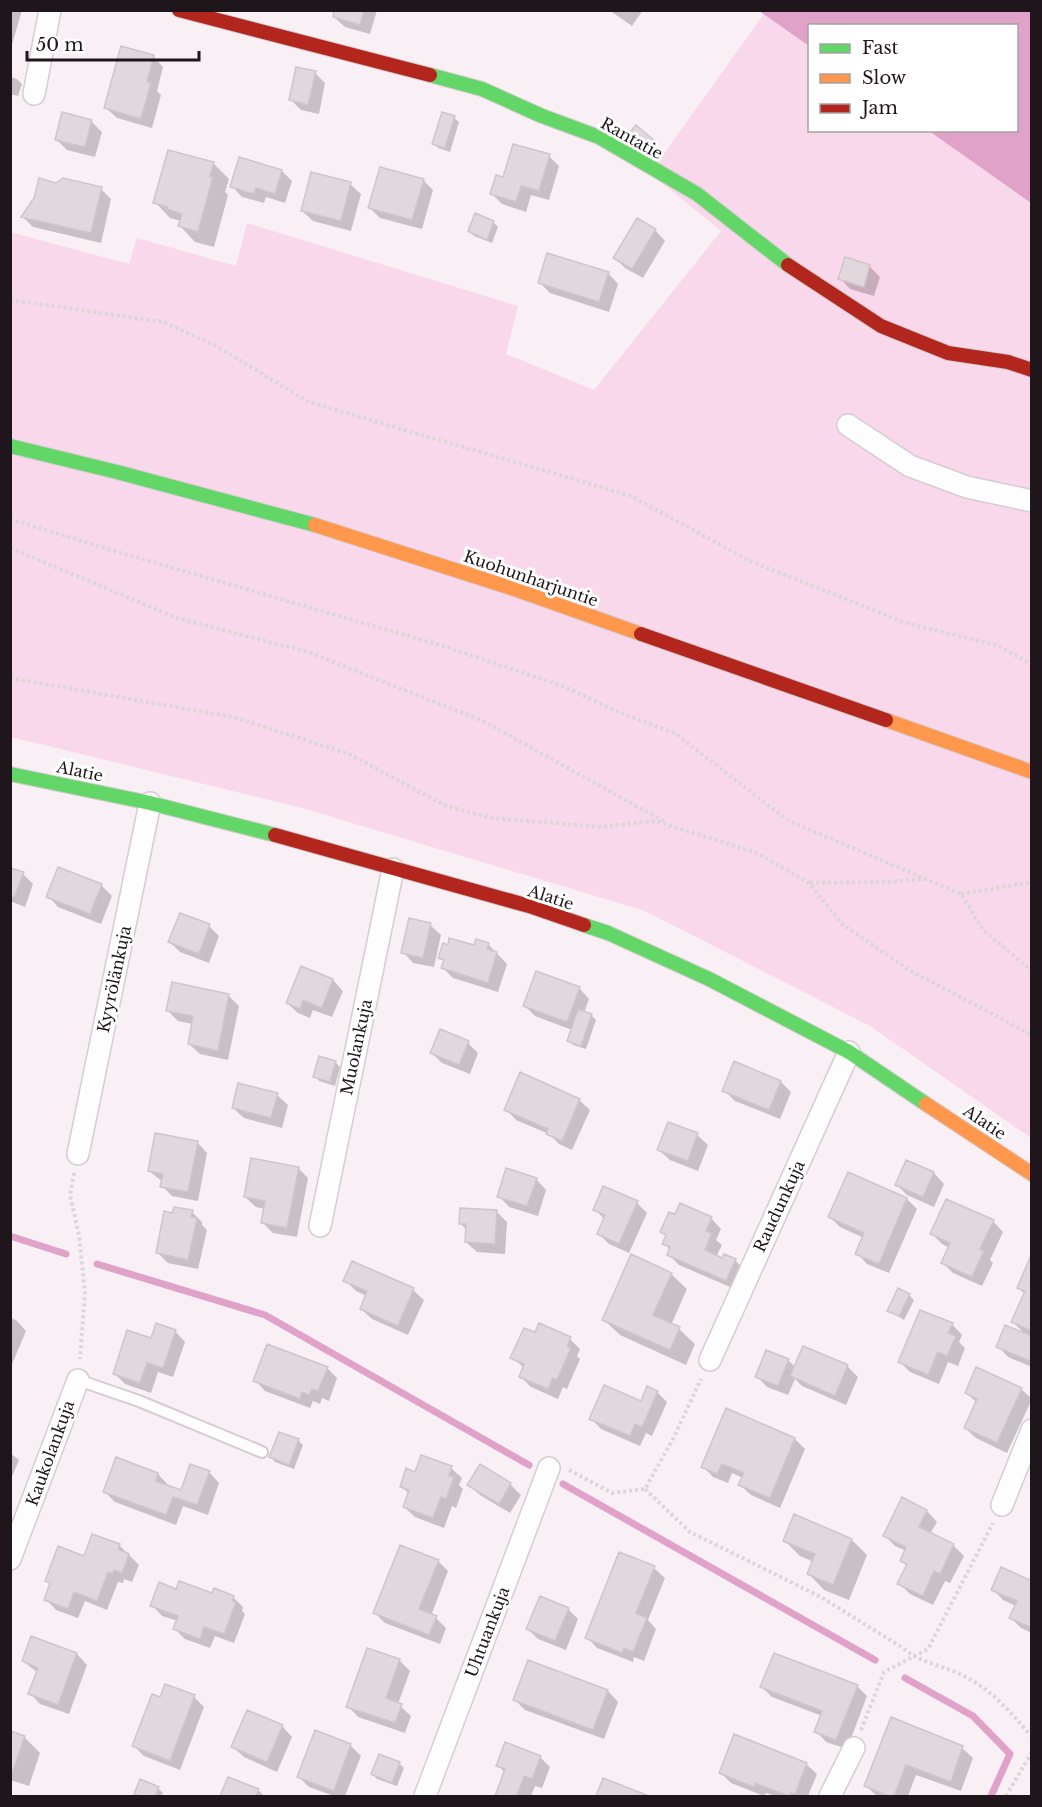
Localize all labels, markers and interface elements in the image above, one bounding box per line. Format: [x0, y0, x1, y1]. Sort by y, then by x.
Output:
scale bar [27, 24, 200, 62]
legend [808, 24, 1018, 132]
text: 50 m [36, 34, 84, 56]
text: Fast [862, 37, 899, 59]
text: Slow [862, 67, 907, 89]
text: Jam [860, 97, 898, 119]
street label: Rantatie [597, 113, 667, 163]
street label: Kuohunharjuntie [461, 546, 601, 610]
street label: Alatie [54, 756, 105, 786]
street label: Alatie [525, 880, 576, 914]
street label: Kyyrölänkuja [93, 924, 135, 1034]
street label: Muolankuja [336, 997, 376, 1097]
street label: Alatie [959, 1100, 1010, 1143]
street label: Raudunkuja [749, 1157, 809, 1255]
street label: Kaukolankuja [22, 1397, 78, 1509]
street label: Uhtuankuja [461, 1584, 514, 1680]

